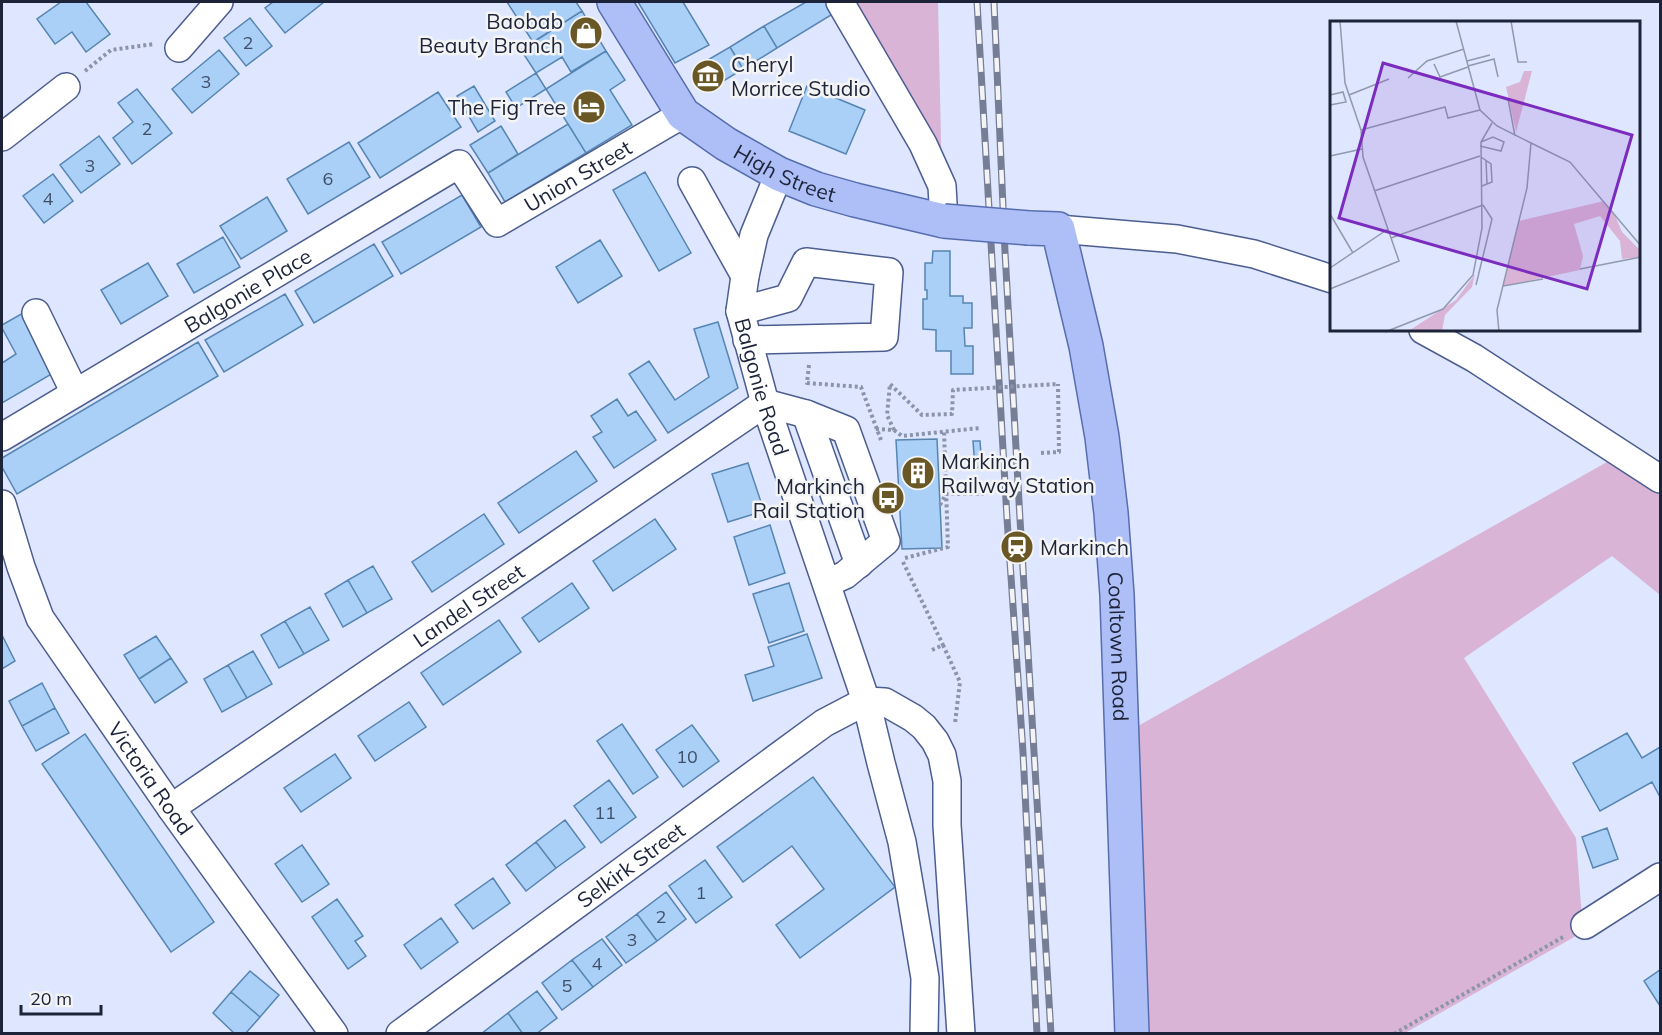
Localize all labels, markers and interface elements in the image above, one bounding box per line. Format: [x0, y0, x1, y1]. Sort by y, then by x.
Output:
place label: Baobab Beauty Branch [419, 8, 563, 58]
shop icon: Baobab Beauty Branch [568, 15, 604, 51]
inset map [1330, 21, 1641, 332]
house number: 2 [243, 31, 253, 54]
place label: Cheryl Morrice Studio [731, 51, 870, 101]
museum icon: Cheryl Morrice Studio [690, 58, 726, 94]
house number: 3 [201, 70, 211, 93]
hotel icon: The Fig Tree [571, 89, 607, 125]
place label: The Fig Tree [448, 94, 566, 120]
house number: 2 [142, 117, 152, 140]
street label: Union Street [519, 134, 636, 217]
street label: High Street [729, 138, 839, 207]
house number: 3 [85, 154, 95, 177]
house number: 6 [323, 167, 333, 190]
house number: 4 [43, 187, 54, 210]
street label: Balgonie Place [179, 242, 316, 338]
street label: Balgonie Road [729, 315, 795, 459]
place label: Markinch Railway Station [941, 448, 1095, 498]
building icon: Markinch Railway Station [900, 455, 936, 491]
place label: Markinch Rail Station [753, 473, 865, 523]
bus stop icon: Markinch Rail Station [870, 480, 906, 516]
station icon: Markinch [999, 529, 1035, 565]
place label: Markinch [1040, 534, 1129, 560]
street label: Landel Street [408, 558, 529, 652]
street label: Coaltown Road [1102, 571, 1134, 722]
street label: Victoria Road [103, 717, 199, 840]
house number: 10 [676, 745, 698, 768]
house number: 11 [594, 801, 616, 824]
street label: Selkirk Street [572, 817, 690, 913]
house number: 1 [696, 881, 706, 904]
house number: 2 [656, 905, 666, 928]
house number: 3 [627, 928, 637, 951]
house number: 4 [592, 952, 603, 975]
house number: 5 [562, 974, 573, 997]
scale bar [21, 978, 100, 1016]
text: 20 m [30, 987, 72, 1010]

